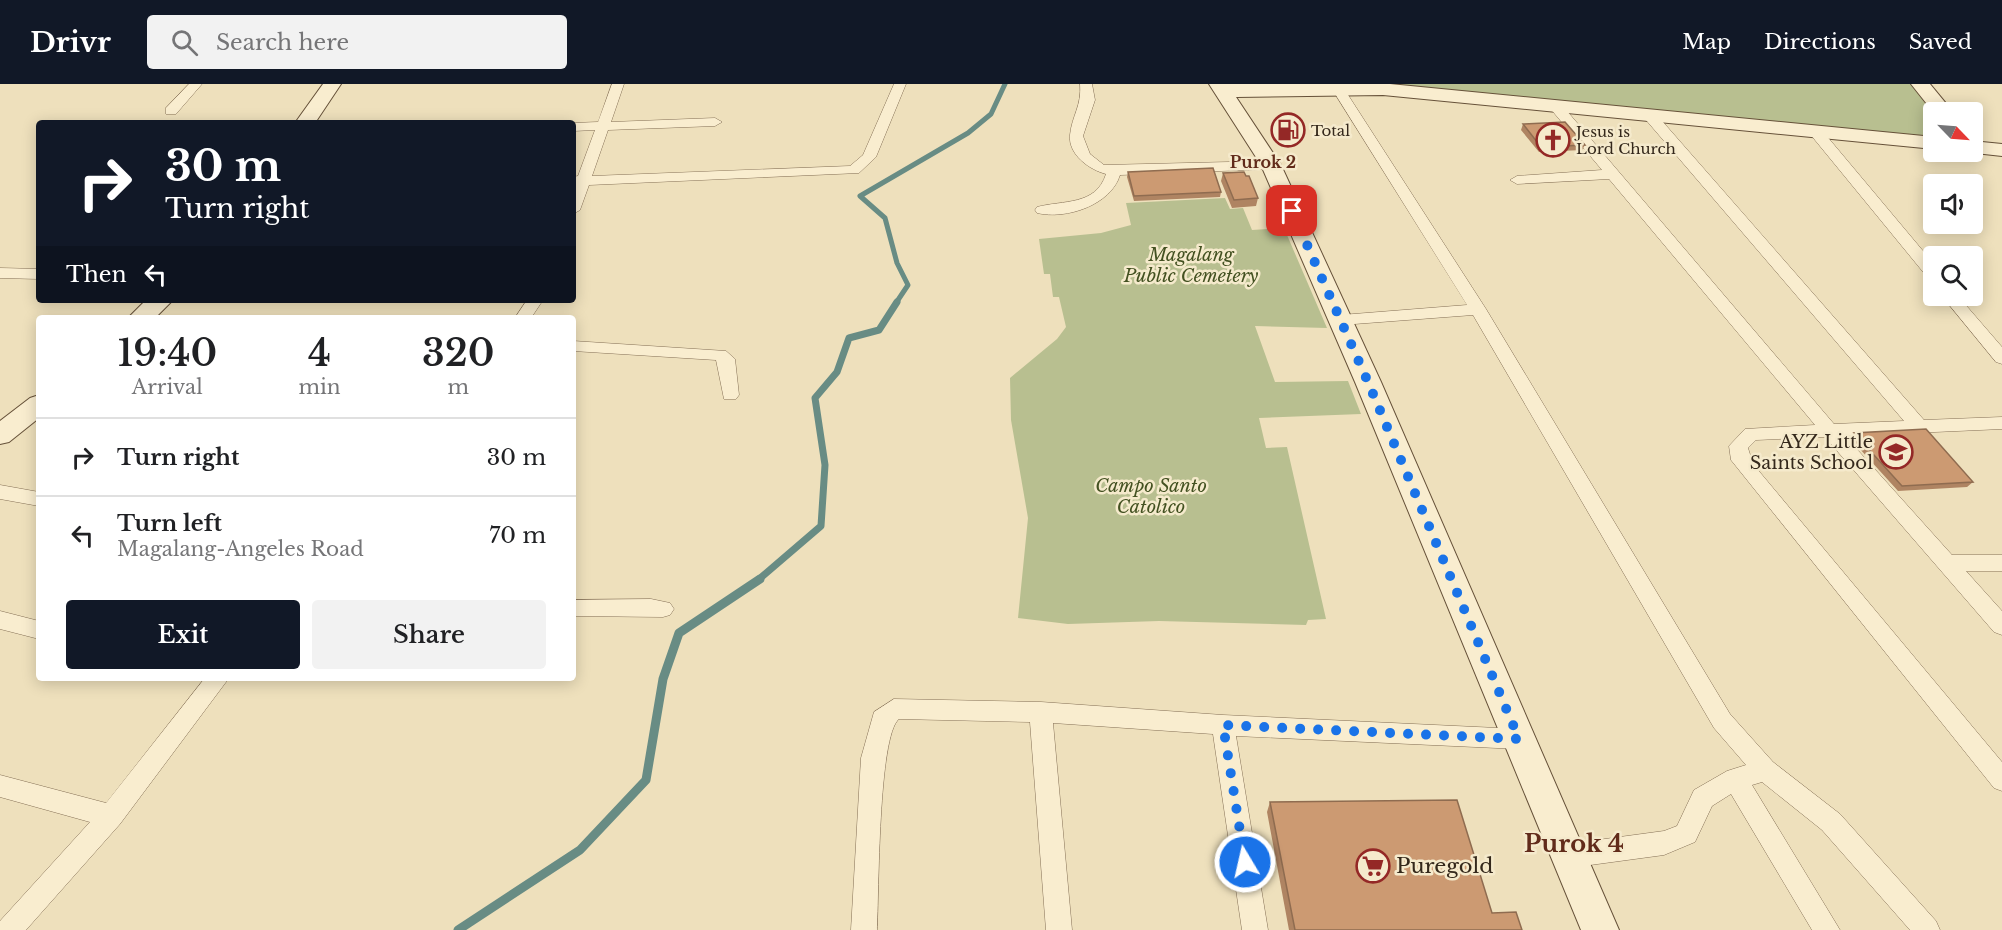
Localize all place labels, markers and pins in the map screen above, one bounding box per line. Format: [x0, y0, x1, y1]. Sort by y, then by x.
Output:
fuel station icon: Total [1270, 112, 1306, 148]
place label: Total [1311, 121, 1350, 140]
church icon: Jesus is Lord Church [1535, 122, 1571, 158]
place label: Jesus is Lord Church [1574, 122, 1676, 158]
pin [1266, 185, 1317, 236]
place label: AYZ Little Saints School [1750, 431, 1873, 474]
school or university icon: AYZ Little Saints School [1878, 434, 1914, 470]
supermarket icon: Puregold [1355, 848, 1391, 884]
place label: Puregold [1396, 853, 1494, 879]

